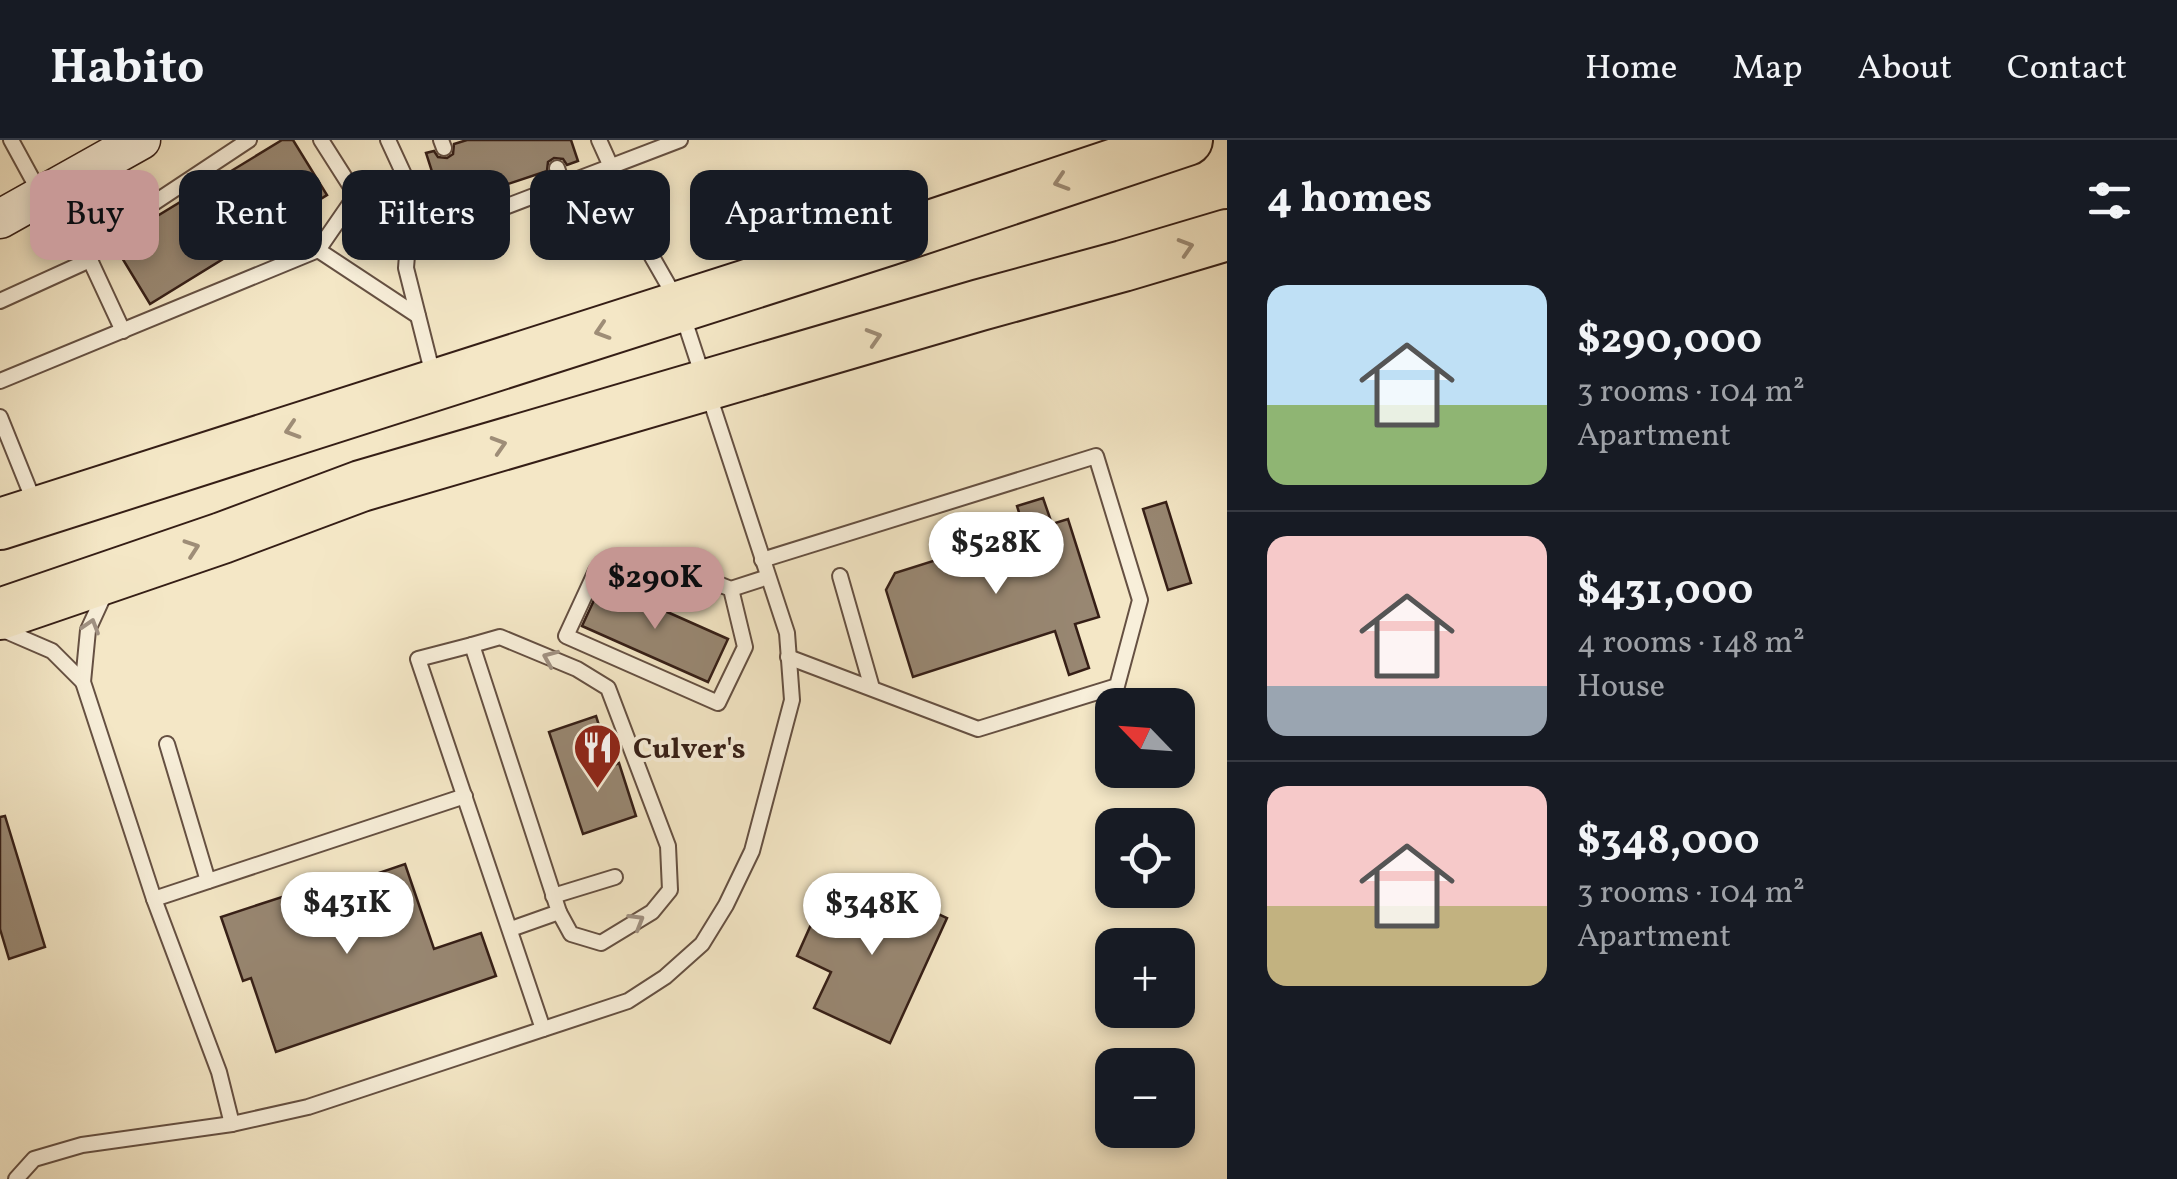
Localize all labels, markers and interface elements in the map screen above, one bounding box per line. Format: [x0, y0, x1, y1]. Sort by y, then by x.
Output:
text: Habito [50, 36, 204, 103]
text: Home [1585, 45, 1677, 93]
text: Map [1732, 45, 1803, 93]
text: About [1858, 45, 1952, 93]
text: Contact [2007, 45, 2127, 93]
chip: Buy [30, 170, 159, 260]
chip: Rent [179, 170, 322, 260]
chip: Filters [342, 170, 510, 260]
chip: New [530, 170, 670, 260]
chip: Apartment [690, 170, 928, 260]
one-way arrow [1054, 170, 1071, 190]
text: 4 homes [1267, 171, 1432, 230]
icon: filters [2082, 173, 2137, 228]
one-way arrow [1177, 238, 1194, 259]
text: $290,000 [1577, 312, 1762, 371]
one-way arrow [594, 319, 611, 340]
icon: home [1347, 325, 1467, 445]
one-way arrow [865, 328, 882, 349]
text: 3 rooms · 104 m² [1577, 371, 1805, 415]
text: Apartment [1577, 415, 1731, 459]
one-way arrow [285, 418, 302, 439]
one-way arrow [490, 436, 507, 457]
pin: $528K [926, 512, 1066, 597]
text: $528K [951, 522, 1041, 566]
one-way arrow [182, 540, 199, 560]
pin: $290K [585, 547, 725, 632]
text: $290K [607, 557, 703, 601]
text: $431,000 [1577, 563, 1753, 622]
icon: home [1347, 576, 1467, 696]
one-way arrow [79, 618, 100, 635]
text: 4 rooms · 148 m² [1577, 622, 1805, 666]
one-way arrow [542, 650, 560, 670]
text: House [1577, 666, 1665, 710]
north arrow [1095, 688, 1195, 788]
map controls [1095, 688, 1195, 1148]
restaurant icon: Culver's [572, 722, 624, 790]
place label: Culver's [633, 729, 746, 771]
button: locate [1095, 808, 1195, 908]
text: $348,000 [1577, 813, 1760, 872]
icon: home [1347, 826, 1467, 946]
pin: $431K [277, 872, 417, 957]
text: 3 rooms · 104 m² [1577, 872, 1805, 916]
pin: $348K [802, 873, 942, 958]
text: $431K [303, 882, 391, 926]
text: $348K [825, 883, 919, 927]
one-way arrow [626, 914, 644, 933]
text: Apartment [1577, 916, 1731, 960]
button: + [1095, 928, 1195, 1028]
button: − [1095, 1048, 1195, 1148]

